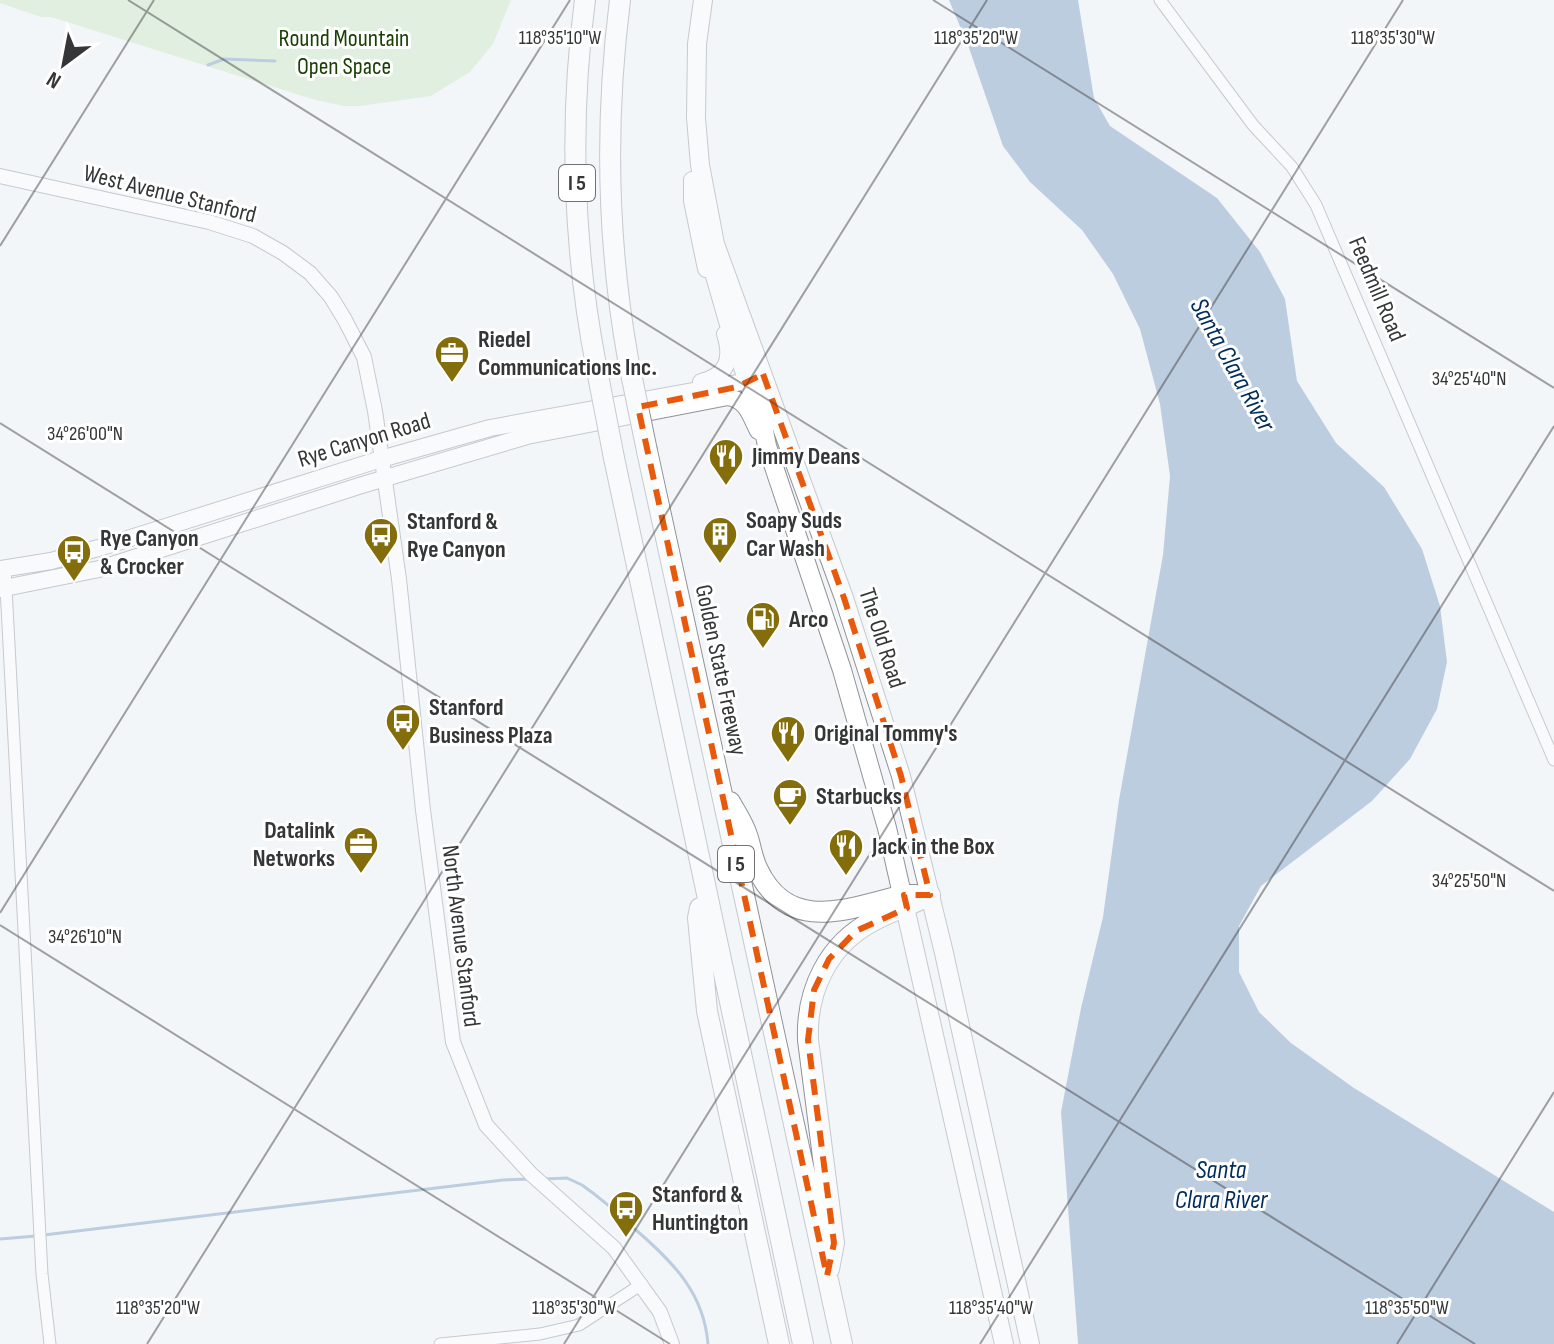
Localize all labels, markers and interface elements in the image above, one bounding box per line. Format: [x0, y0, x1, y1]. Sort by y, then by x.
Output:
north arrow [24, 24, 104, 104]
park label: Round Mountain Open Space [279, 24, 409, 81]
text: 118°35'10"W [519, 26, 601, 50]
text: 118°35'20"W [934, 26, 1018, 50]
text: 118°35'30"W [1351, 26, 1435, 50]
text: N [42, 65, 66, 94]
street label: West Avenue Stanford [81, 159, 259, 229]
road number: I 5 [559, 165, 595, 201]
street label: Feedmill Road [1342, 232, 1412, 346]
water label: Santa Clara River [1183, 293, 1282, 438]
place label: Riedel Communications Inc. [478, 325, 657, 382]
office icon: Riedel Communications Inc. [433, 334, 471, 384]
text: 34°25'40"N [1432, 367, 1506, 391]
street label: Rye Canyon Road [294, 406, 434, 474]
text: 34°26'00"N [47, 422, 123, 446]
restaurant icon: Jimmy Deans [707, 437, 745, 487]
place label: Jimmy Deans [751, 442, 860, 471]
place label: Soapy Suds Car Wash [746, 506, 842, 563]
place label: Stanford & Rye Canyon [407, 507, 506, 564]
building icon: Soapy Suds Car Wash [701, 515, 739, 565]
bus stop icon: Stanford & Rye Canyon [362, 516, 400, 566]
place label: Rye Canyon & Crocker [100, 524, 199, 581]
bus stop icon: Rye Canyon & Crocker [55, 533, 93, 583]
street label: Golden State Freeway [689, 582, 753, 758]
street label: The Old Road [852, 584, 912, 692]
fuel station icon: Arco [744, 600, 782, 650]
place label: Arco [788, 605, 828, 634]
place label: Stanford Business Plaza [429, 693, 552, 750]
bus stop icon: Stanford Business Plaza [384, 702, 422, 752]
restaurant icon: Original Tommy's [769, 714, 807, 764]
place label: Original Tommy's [814, 719, 958, 748]
cafe icon: Starbucks [771, 777, 809, 827]
place label: Starbucks [816, 782, 902, 811]
place label: Datalink Networks [253, 816, 335, 873]
office icon: Datalink Networks [342, 825, 380, 875]
restaurant icon: Jack in the Box [827, 827, 865, 877]
place label: Jack in the Box [871, 832, 995, 861]
street label: North Avenue Stanford [435, 843, 487, 1029]
road number: I 5 [718, 846, 754, 882]
text: 34°25'50"N [1432, 869, 1506, 893]
text: 34°26'10"N [48, 925, 122, 949]
water label: Santa Clara River [1175, 1155, 1269, 1216]
place label: Stanford & Huntington [652, 1180, 749, 1237]
bus stop icon: Stanford & Huntington [607, 1189, 645, 1239]
text: 118°35'20"W [116, 1296, 200, 1320]
text: 118°35'30"W [532, 1296, 616, 1320]
text: 118°35'40"W [949, 1296, 1033, 1320]
text: 118°35'50"W [1365, 1296, 1449, 1320]

